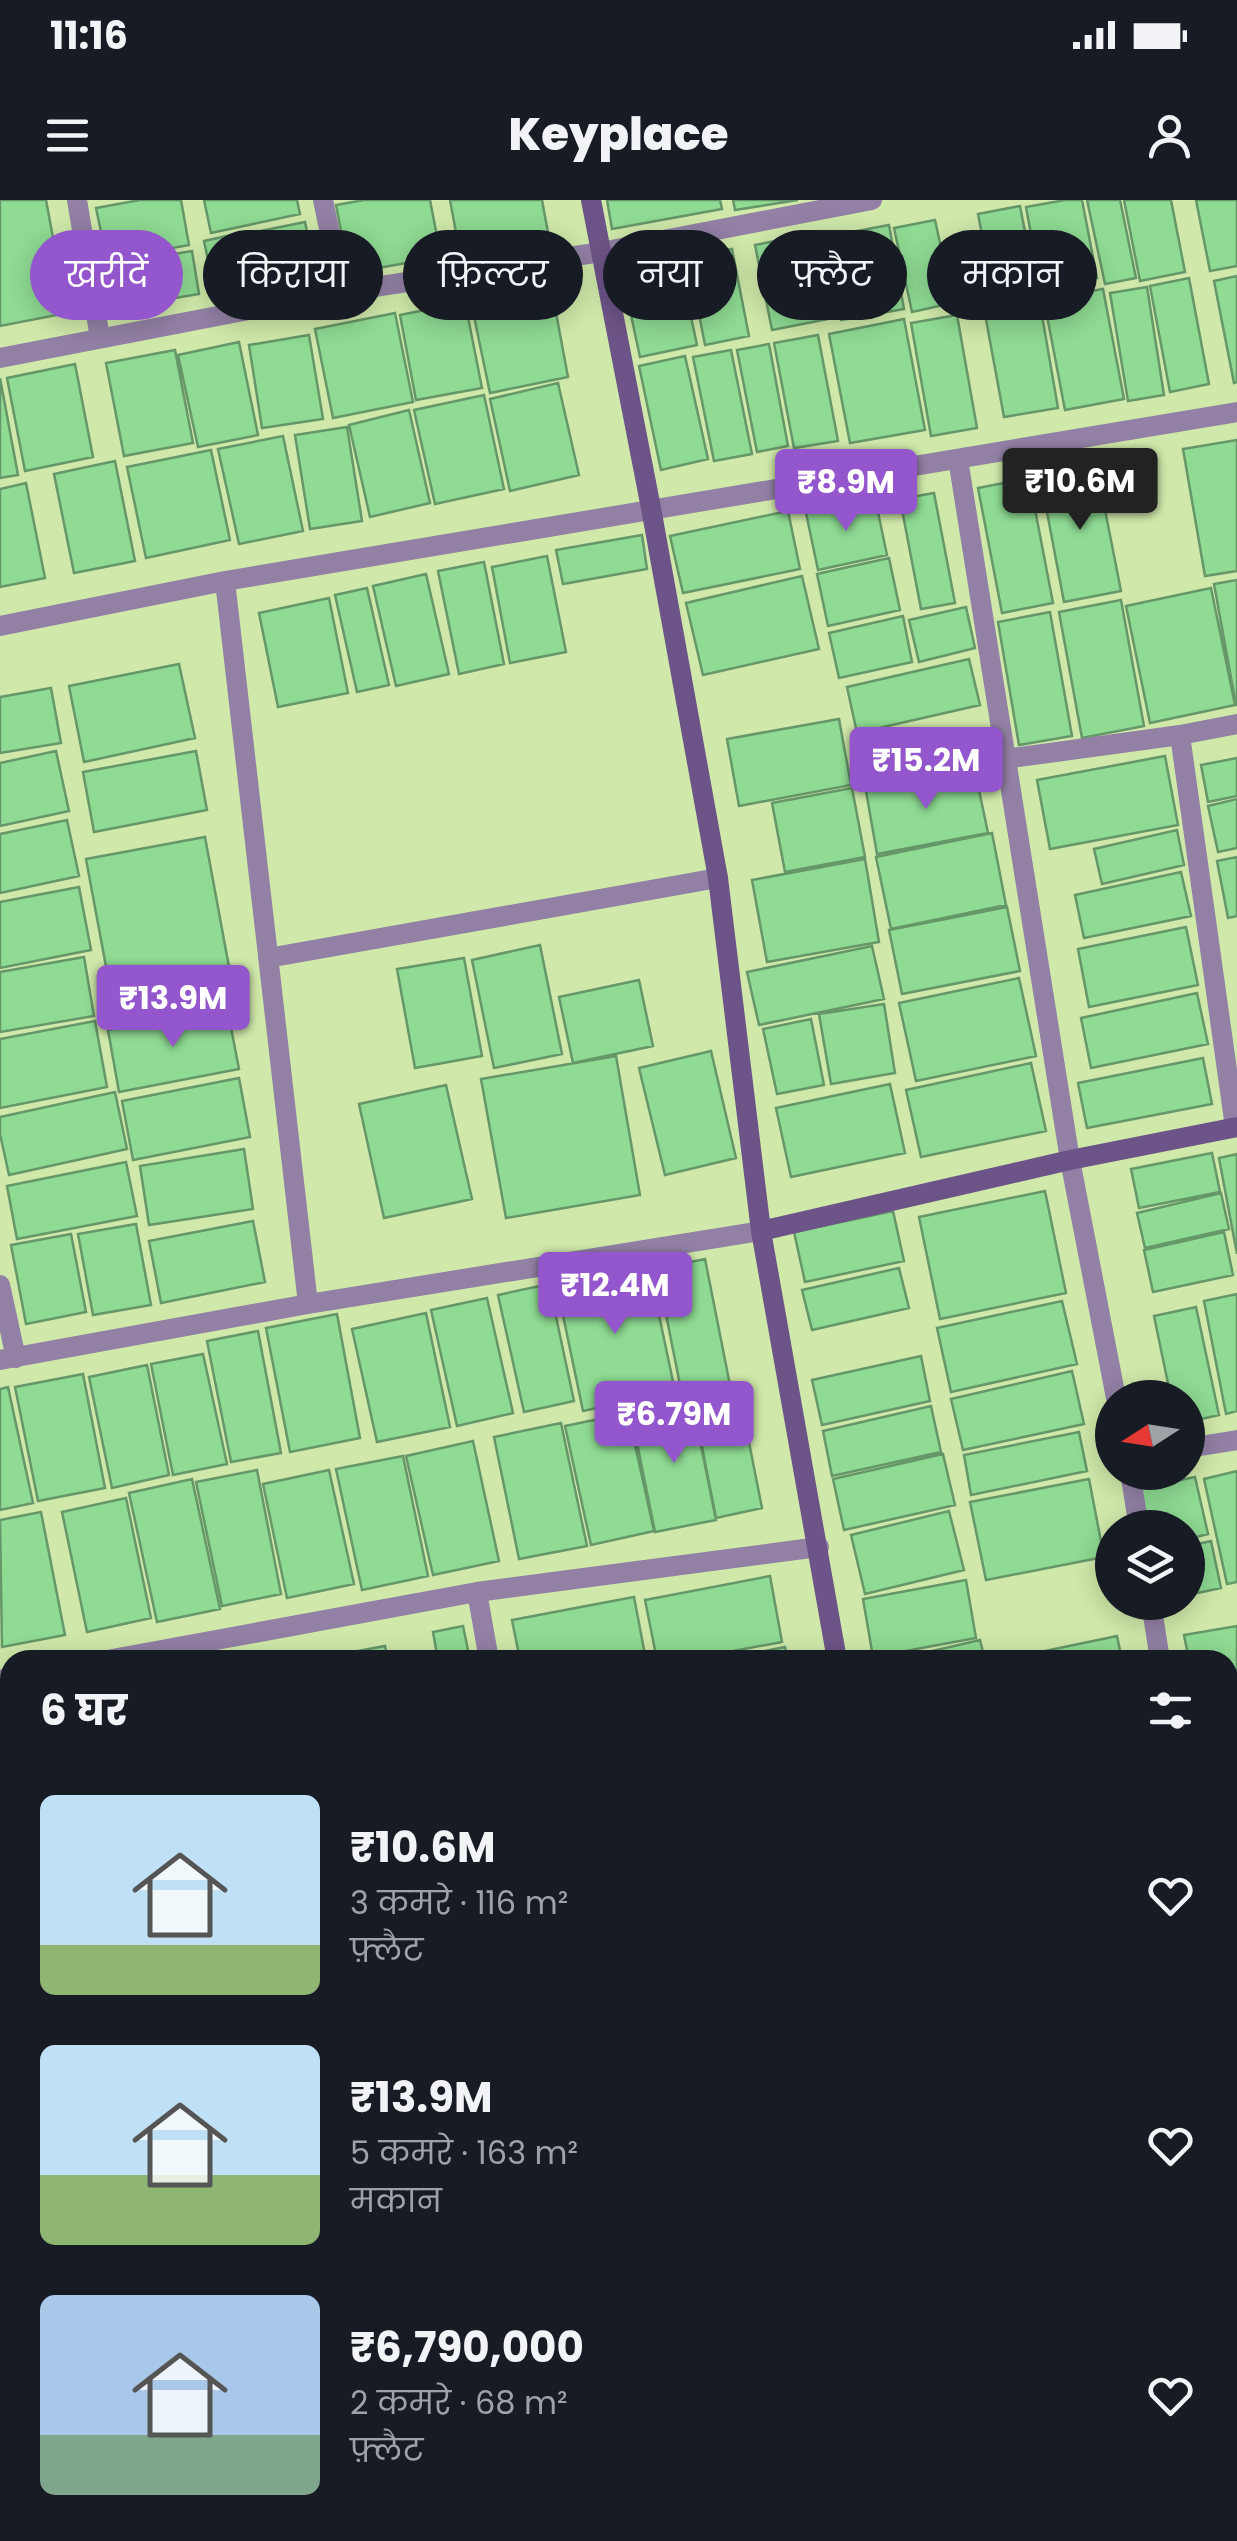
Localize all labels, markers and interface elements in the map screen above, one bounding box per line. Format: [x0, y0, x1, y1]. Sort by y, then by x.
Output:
text: 11:16 [50, 9, 128, 62]
text: Keyplace [509, 103, 728, 166]
icon: menu [40, 108, 95, 163]
icon: person [1142, 108, 1197, 163]
chip: खरीदें [30, 230, 183, 320]
chip: किराया [203, 230, 383, 320]
chip: फ़िल्टर [403, 230, 583, 320]
chip: नया [603, 230, 737, 320]
chip: फ़्लैट [757, 230, 907, 320]
chip: मकान [927, 230, 1097, 320]
pin: ₹10.6M [999, 448, 1161, 533]
pin: ₹8.9M [776, 449, 916, 534]
text: ₹10.6M [1025, 458, 1135, 503]
text: ₹8.9M [797, 459, 895, 504]
pin: ₹15.2M [845, 727, 1007, 812]
text: ₹15.2M [872, 737, 980, 782]
pin: ₹13.9M [92, 965, 254, 1050]
text: ₹13.9M [119, 975, 227, 1020]
pin: ₹12.4M [534, 1252, 696, 1337]
text: ₹12.4M [560, 1262, 670, 1307]
north arrow [1095, 1380, 1205, 1490]
map controls [1095, 1380, 1205, 1620]
pin: ₹6.79M [593, 1381, 755, 1466]
text: ₹6.79M [617, 1391, 731, 1436]
button: layers [1095, 1510, 1205, 1620]
text: 6 घर [40, 1681, 127, 1740]
icon: filters [1143, 1683, 1198, 1738]
text: ₹10.6M [350, 1818, 495, 1877]
icon: home [120, 1835, 240, 1955]
icon: heart [1143, 1868, 1198, 1923]
text: 3 कमरे · 116 m² [350, 1880, 568, 1925]
text: फ़्लैट [350, 1928, 423, 1973]
text: ₹13.9M [350, 2068, 493, 2127]
icon: home [120, 2085, 240, 2205]
icon: heart [1143, 2118, 1198, 2173]
text: 5 कमरे · 163 m² [350, 2130, 578, 2175]
text: मकान [350, 2178, 442, 2223]
text: ₹6,790,000 [350, 2318, 584, 2377]
icon: home [120, 2335, 240, 2455]
icon: heart [1143, 2368, 1198, 2423]
text: 2 कमरे · 68 m² [350, 2380, 568, 2425]
text: फ़्लैट [350, 2428, 423, 2473]

